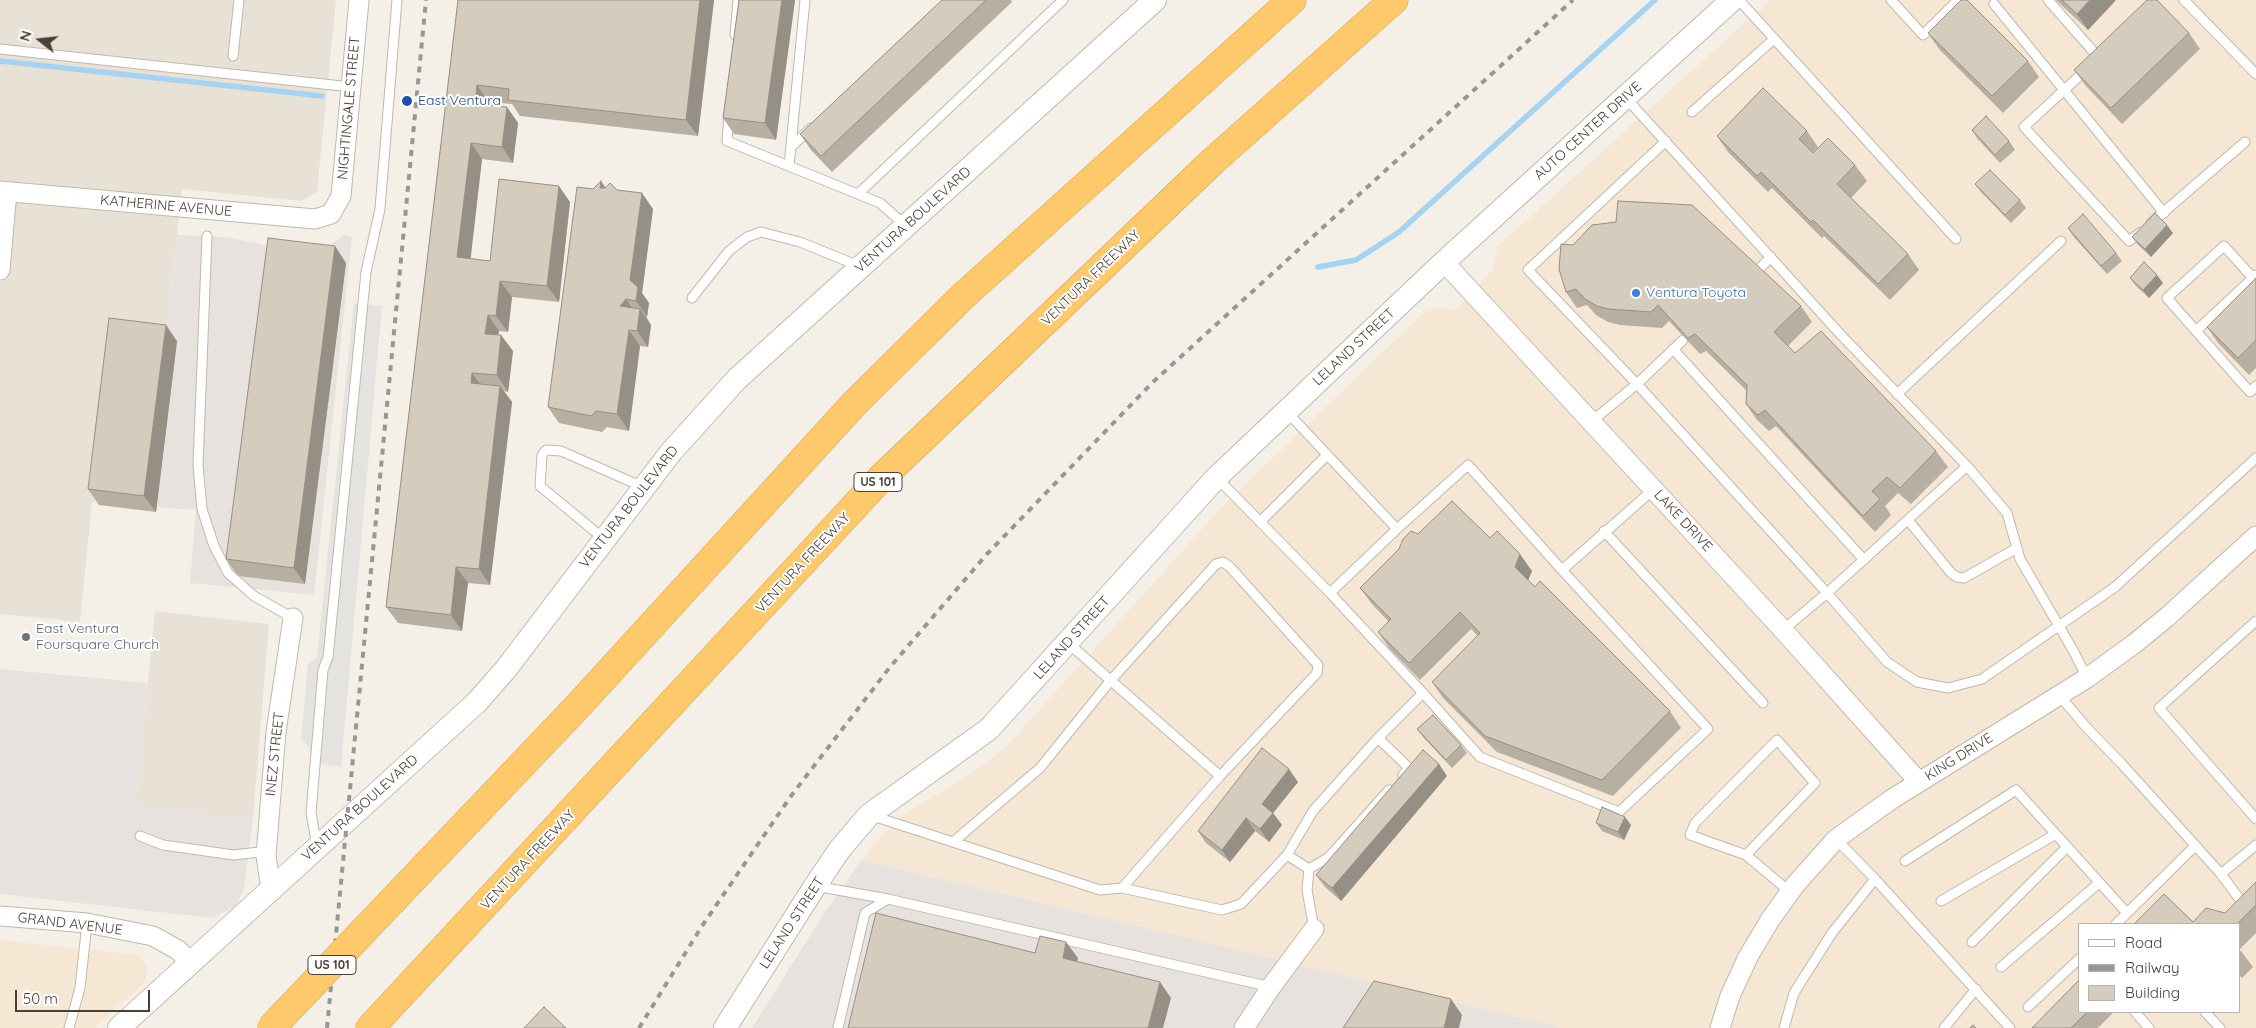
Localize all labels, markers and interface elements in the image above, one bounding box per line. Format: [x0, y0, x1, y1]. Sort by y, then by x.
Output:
north arrow [15, 15, 65, 65]
text: N [16, 28, 36, 43]
street label: NIGHTINGALE STREET [334, 36, 364, 180]
street label: AUTO CENTER DRIVE [1531, 78, 1645, 184]
place label: East Ventura [418, 93, 501, 109]
marker: East Ventura [400, 94, 414, 108]
street label: VENTURA BOULEVARD [851, 163, 975, 277]
street label: KATHERINE AVENUE [99, 192, 233, 220]
street label: VENTURA FREEWAY [1038, 227, 1144, 329]
place label: Ventura Toyota [1646, 285, 1746, 301]
marker: Ventura Toyota [1630, 287, 1642, 299]
street label: LELAND STREET [1309, 305, 1399, 389]
street label: VENTURA BOULEVARD [576, 442, 682, 572]
road number: US 101 [854, 472, 902, 492]
street label: LAKE DRIVE [1650, 487, 1716, 555]
street label: VENTURA FREEWAY [752, 509, 854, 617]
street label: LELAND STREET [1030, 593, 1114, 683]
place label: East Ventura Foursquare Church [36, 621, 159, 654]
marker: East Ventura Foursquare Church [20, 631, 32, 643]
street label: INEZ STREET [262, 711, 288, 797]
street label: KING DRIVE [1922, 730, 1996, 784]
street label: VENTURA BOULEVARD [298, 751, 422, 865]
street label: VENTURA FREEWAY [477, 806, 579, 914]
street label: LELAND STREET [756, 874, 828, 972]
street label: GRAND AVENUE [17, 909, 123, 939]
legend [2078, 923, 2241, 1013]
text: Road [2125, 933, 2162, 952]
road number: US 101 [308, 956, 356, 974]
text: Railway [2125, 958, 2180, 977]
scale bar [18, 980, 152, 1012]
text: Building [2125, 983, 2180, 1002]
text: 50 m [23, 989, 58, 1008]

